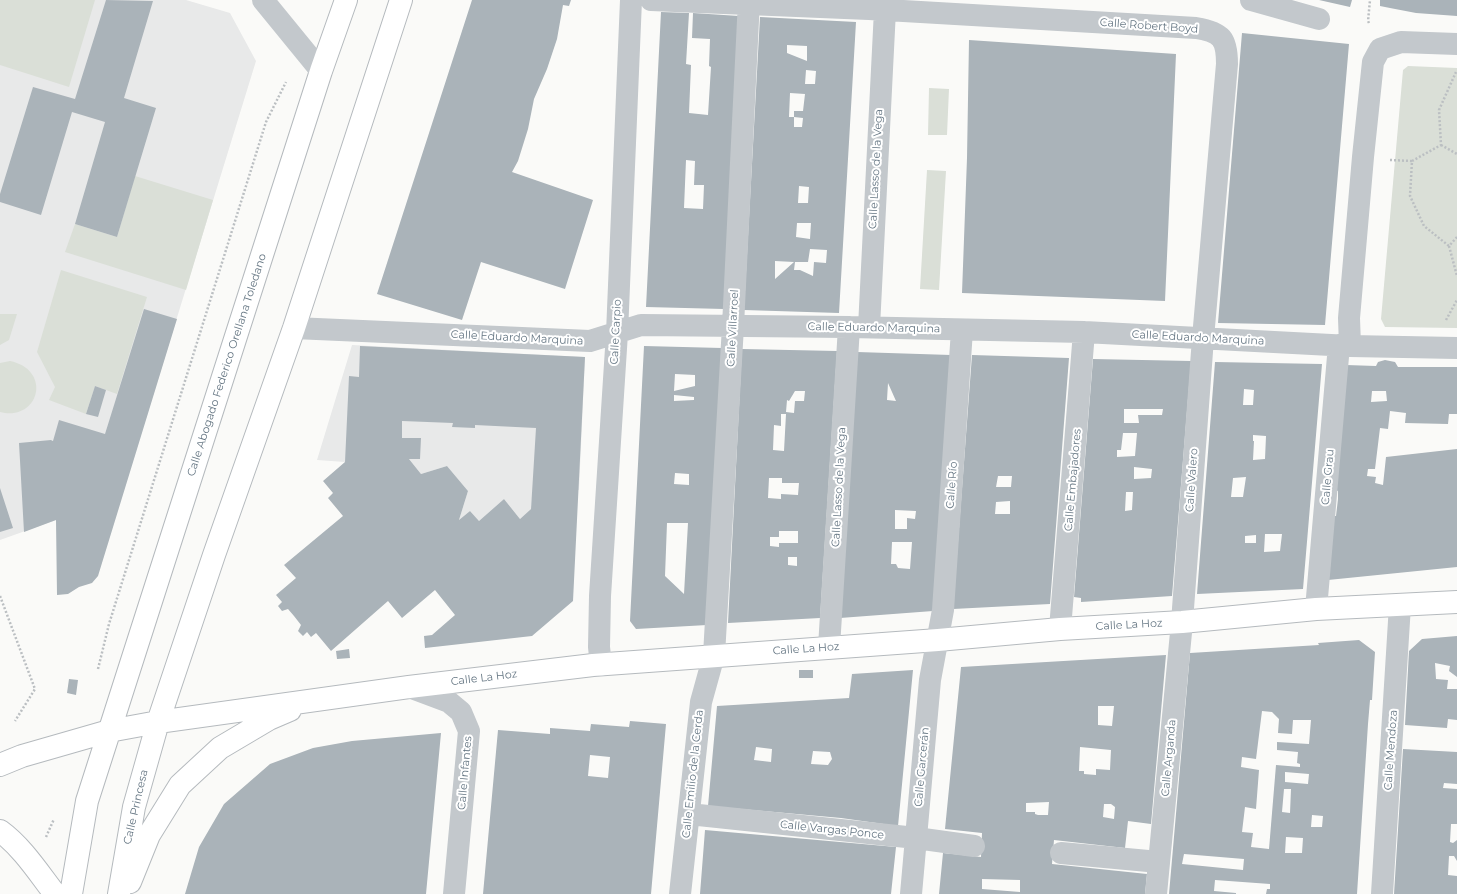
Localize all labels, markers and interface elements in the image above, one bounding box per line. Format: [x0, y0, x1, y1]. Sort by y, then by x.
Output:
street label: Calle Robert Boyd [1099, 16, 1199, 36]
street label: Calle Lasso de la Vega [866, 109, 886, 229]
street label: Calle Abogado Federico Orellana Toledano [185, 252, 269, 478]
street label: Calle Villarroel [724, 289, 742, 367]
street label: Calle Carpio [608, 299, 624, 365]
street label: Calle Eduardo Marquina [808, 320, 940, 336]
street label: Calle Eduardo Marquina [450, 328, 584, 348]
street label: Calle Eduardo Marquina [1131, 328, 1265, 348]
street label: Calle Lasso de la Vega [829, 427, 849, 547]
street label: Calle Embajadores [1062, 428, 1084, 532]
street label: Calle Valero [1183, 448, 1201, 512]
street label: Calle Grau [1319, 449, 1337, 505]
street label: Calle Río [944, 461, 960, 509]
street label: Calle La Hoz [1095, 617, 1163, 633]
street label: Calle La Hoz [772, 640, 840, 658]
street label: Calle La Hoz [450, 667, 518, 689]
street label: Calle Emilio de la Cerda [680, 709, 706, 839]
street label: Calle Mendoza [1382, 709, 1400, 791]
street label: Calle Arganda [1159, 719, 1179, 797]
street label: Calle Garcerán [912, 727, 932, 807]
street label: Calle Infantes [455, 735, 475, 811]
street label: Calle Princesa [121, 768, 151, 846]
street label: Calle Vargas Ponce [779, 818, 885, 842]

